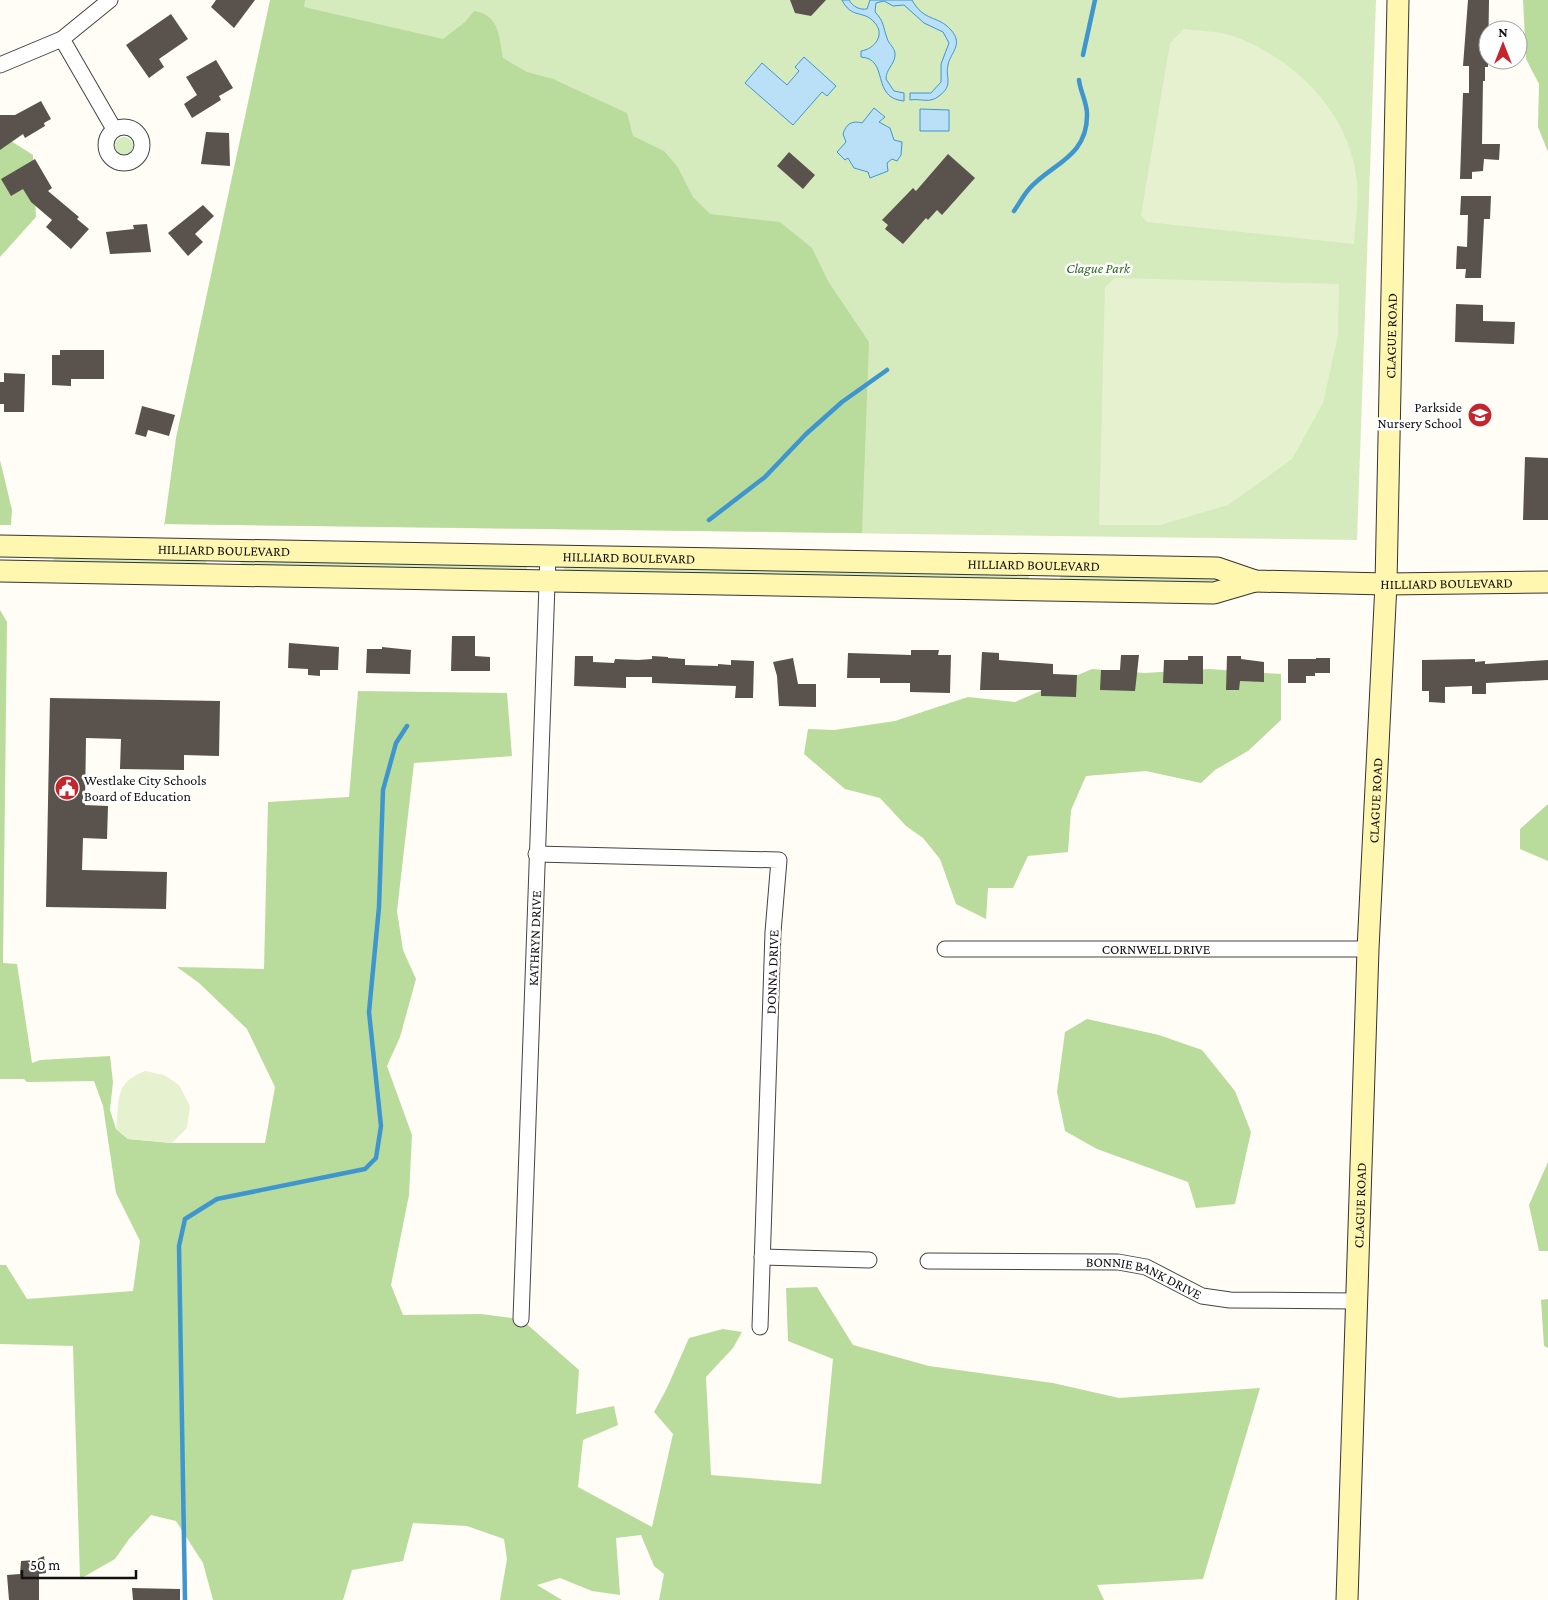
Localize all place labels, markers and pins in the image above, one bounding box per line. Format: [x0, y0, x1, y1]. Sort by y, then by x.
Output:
place label: Parkside Nursery School [1377, 399, 1462, 431]
school or university icon: Parkside Nursery School [1467, 402, 1493, 428]
place label: Westlake City Schools Board of Education [84, 772, 207, 804]
public building icon: Westlake City Schools Board of Education [54, 775, 80, 801]

